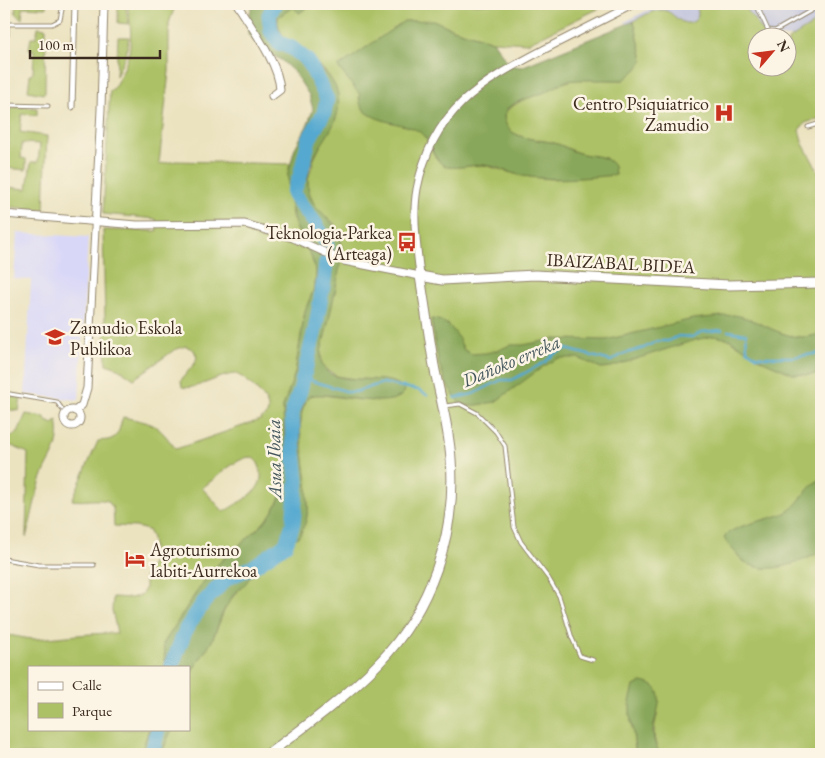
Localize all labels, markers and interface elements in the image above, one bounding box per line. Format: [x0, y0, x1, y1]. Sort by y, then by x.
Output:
scale bar [30, 28, 160, 60]
north arrow [748, 28, 798, 78]
text: 100 m [38, 35, 75, 54]
text: N [773, 37, 794, 56]
place label: Centro Psiquiatrico Zamudio [573, 92, 709, 136]
hospital icon: Centro Psiquiatrico Zamudio [713, 102, 735, 124]
place label: Teknologia-Parkea (Arteaga) [266, 221, 393, 265]
bus stop icon: Teknologia-Parkea (Arteaga) [396, 231, 418, 253]
street label: IBAIZABAL BIDEA [546, 248, 696, 278]
place label: Zamudio Eskola Publikoa [70, 316, 183, 360]
school or university icon: Zamudio Eskola Publikoa [44, 326, 66, 348]
water label: Dañoko erreka [457, 329, 564, 393]
water label: Asua Ibaia [261, 419, 287, 501]
place label: Agroturismo Iabiti-Aurrekoa [149, 538, 258, 582]
hotel icon: Agroturismo Iabiti-Aurrekoa [124, 548, 146, 570]
legend [28, 666, 190, 730]
text: Calle [72, 675, 102, 694]
text: Parque [72, 701, 112, 720]

